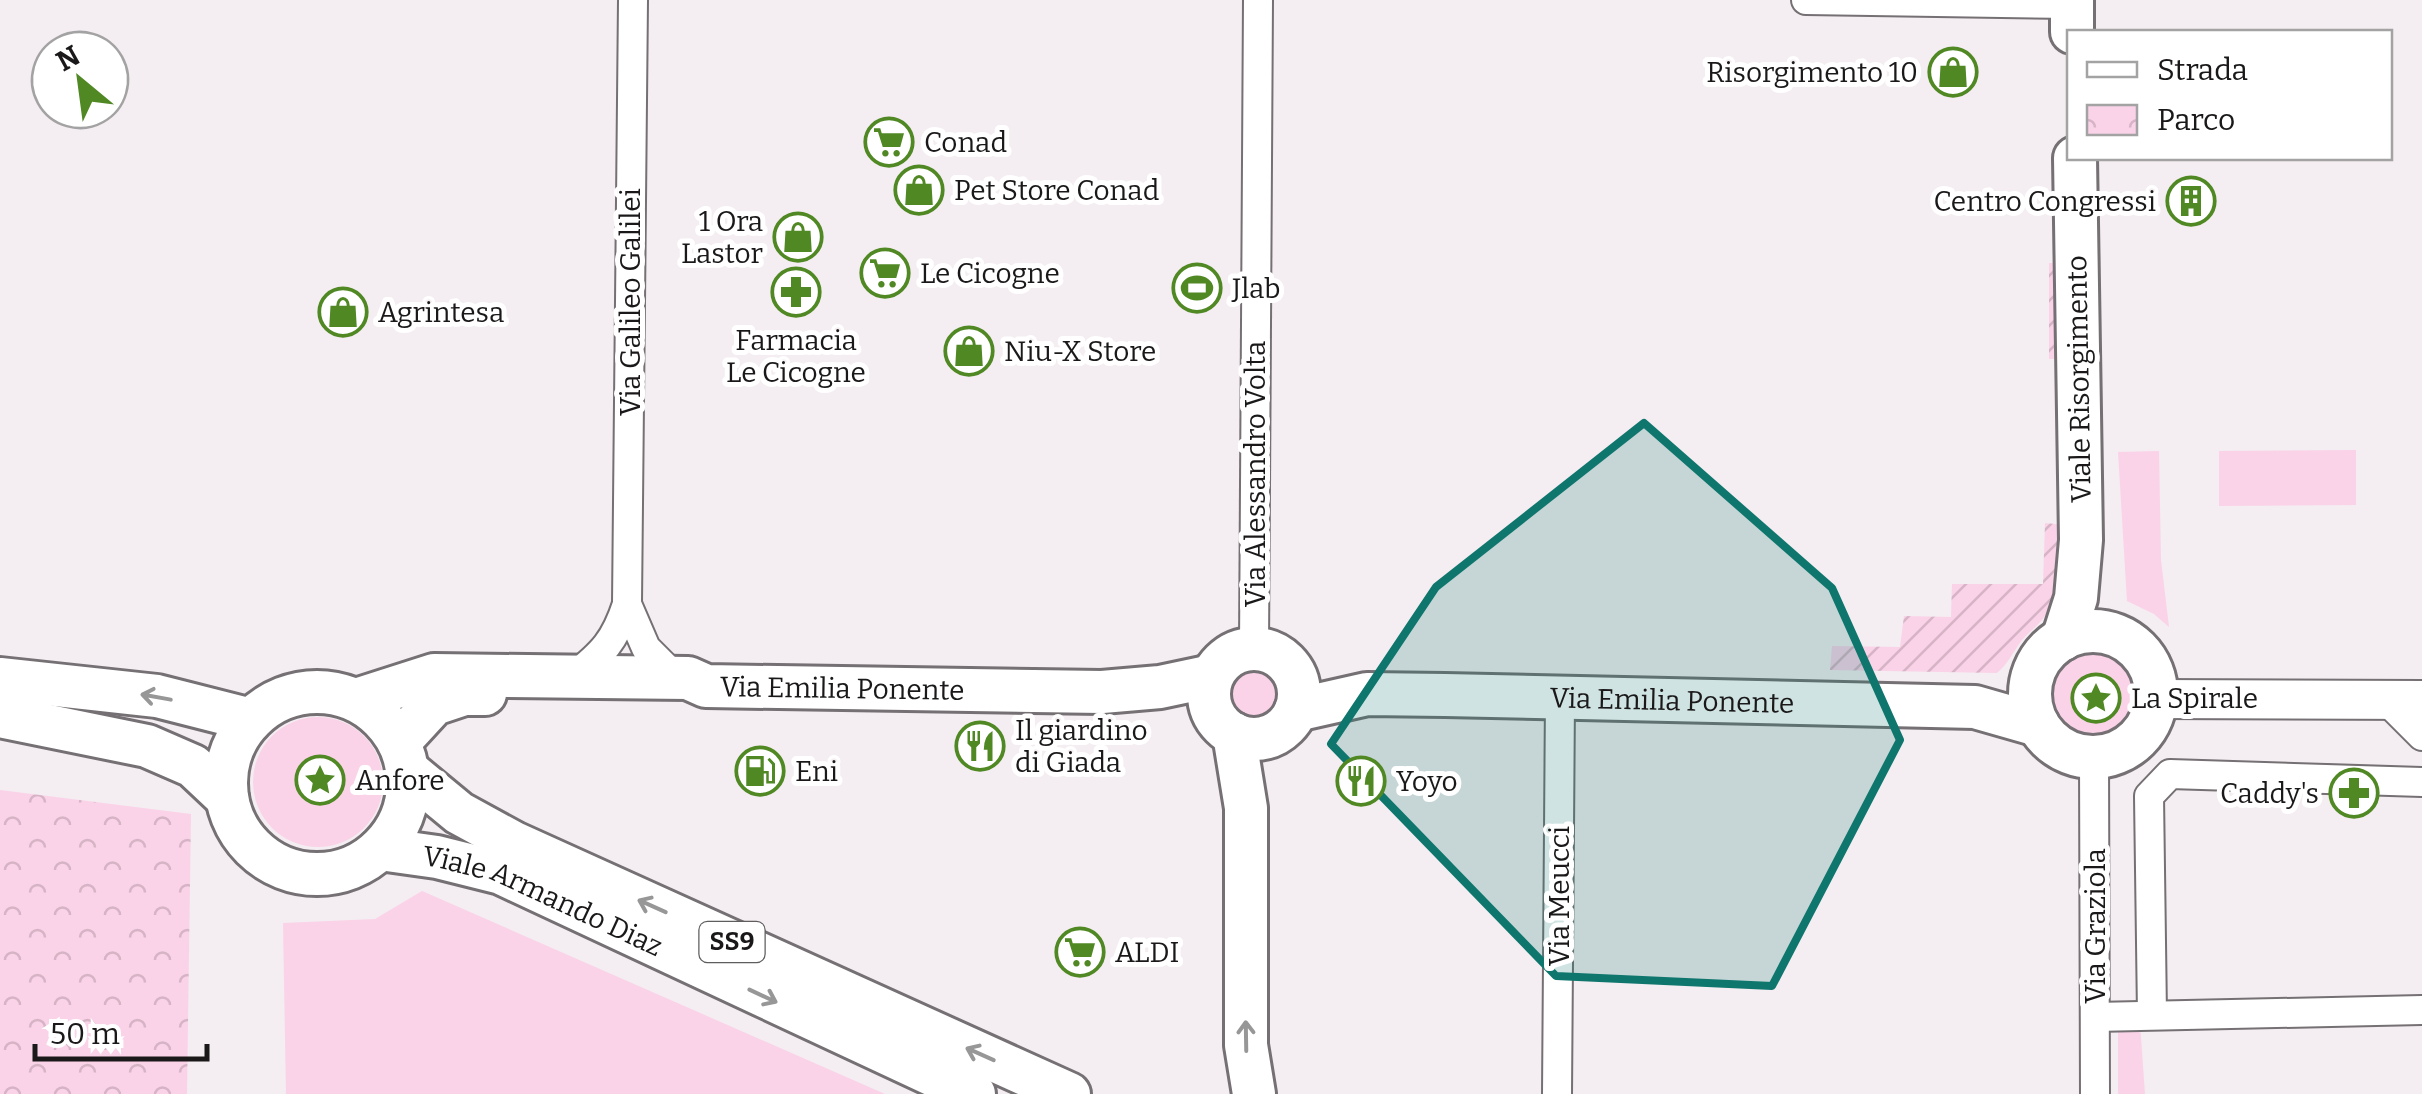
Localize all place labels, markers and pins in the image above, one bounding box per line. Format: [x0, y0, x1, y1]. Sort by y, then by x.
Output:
shop icon: Risorgimento 10 [1927, 46, 1979, 98]
place label: Risorgimento 10 [1706, 56, 1918, 89]
supermarket icon: Conad [863, 116, 915, 168]
place label: Conad [924, 126, 1007, 159]
shop icon: Pet Store Conad [893, 164, 945, 216]
place label: Pet Store Conad [954, 174, 1159, 207]
building icon: Centro Congressi [2165, 175, 2217, 227]
place label: Centro Congressi [1934, 185, 2156, 218]
place label: 1 Ora Lastor [681, 205, 763, 270]
shop icon: 1 Ora Lastor [772, 211, 824, 263]
supermarket icon: Le Cicogne [859, 247, 911, 299]
place label: Le Cicogne [920, 257, 1060, 290]
sports icon: Jlab [1171, 262, 1223, 314]
pharmacy icon: Farmacia Le Cicogne [770, 266, 822, 318]
place label: Jlab [1231, 272, 1281, 305]
shop icon: Agrintesa [317, 286, 369, 338]
place label: Agrintesa [378, 296, 504, 329]
place label: Farmacia Le Cicogne [726, 324, 866, 389]
shop icon: Niu-X Store [943, 325, 995, 377]
place label: Niu-X Store [1004, 335, 1156, 368]
place icon: La Spirale [2070, 672, 2122, 724]
place label: La Spirale [2131, 682, 2258, 715]
place label: Il giardino di Giada [1015, 714, 1148, 779]
restaurant icon: Il giardino di Giada [954, 720, 1006, 772]
fuel station icon: Eni [734, 745, 786, 797]
place icon: Anfore [294, 754, 346, 806]
place label: Eni [795, 755, 838, 788]
restaurant icon: Yoyo [1335, 755, 1387, 807]
place label: Anfore [355, 764, 445, 797]
place label: Yoyo [1396, 765, 1458, 798]
pharmacy icon: Caddy's [2328, 767, 2380, 819]
place label: Caddy's [2220, 777, 2319, 810]
supermarket icon: ALDI [1054, 926, 1106, 978]
place label: ALDI [1115, 936, 1179, 969]

